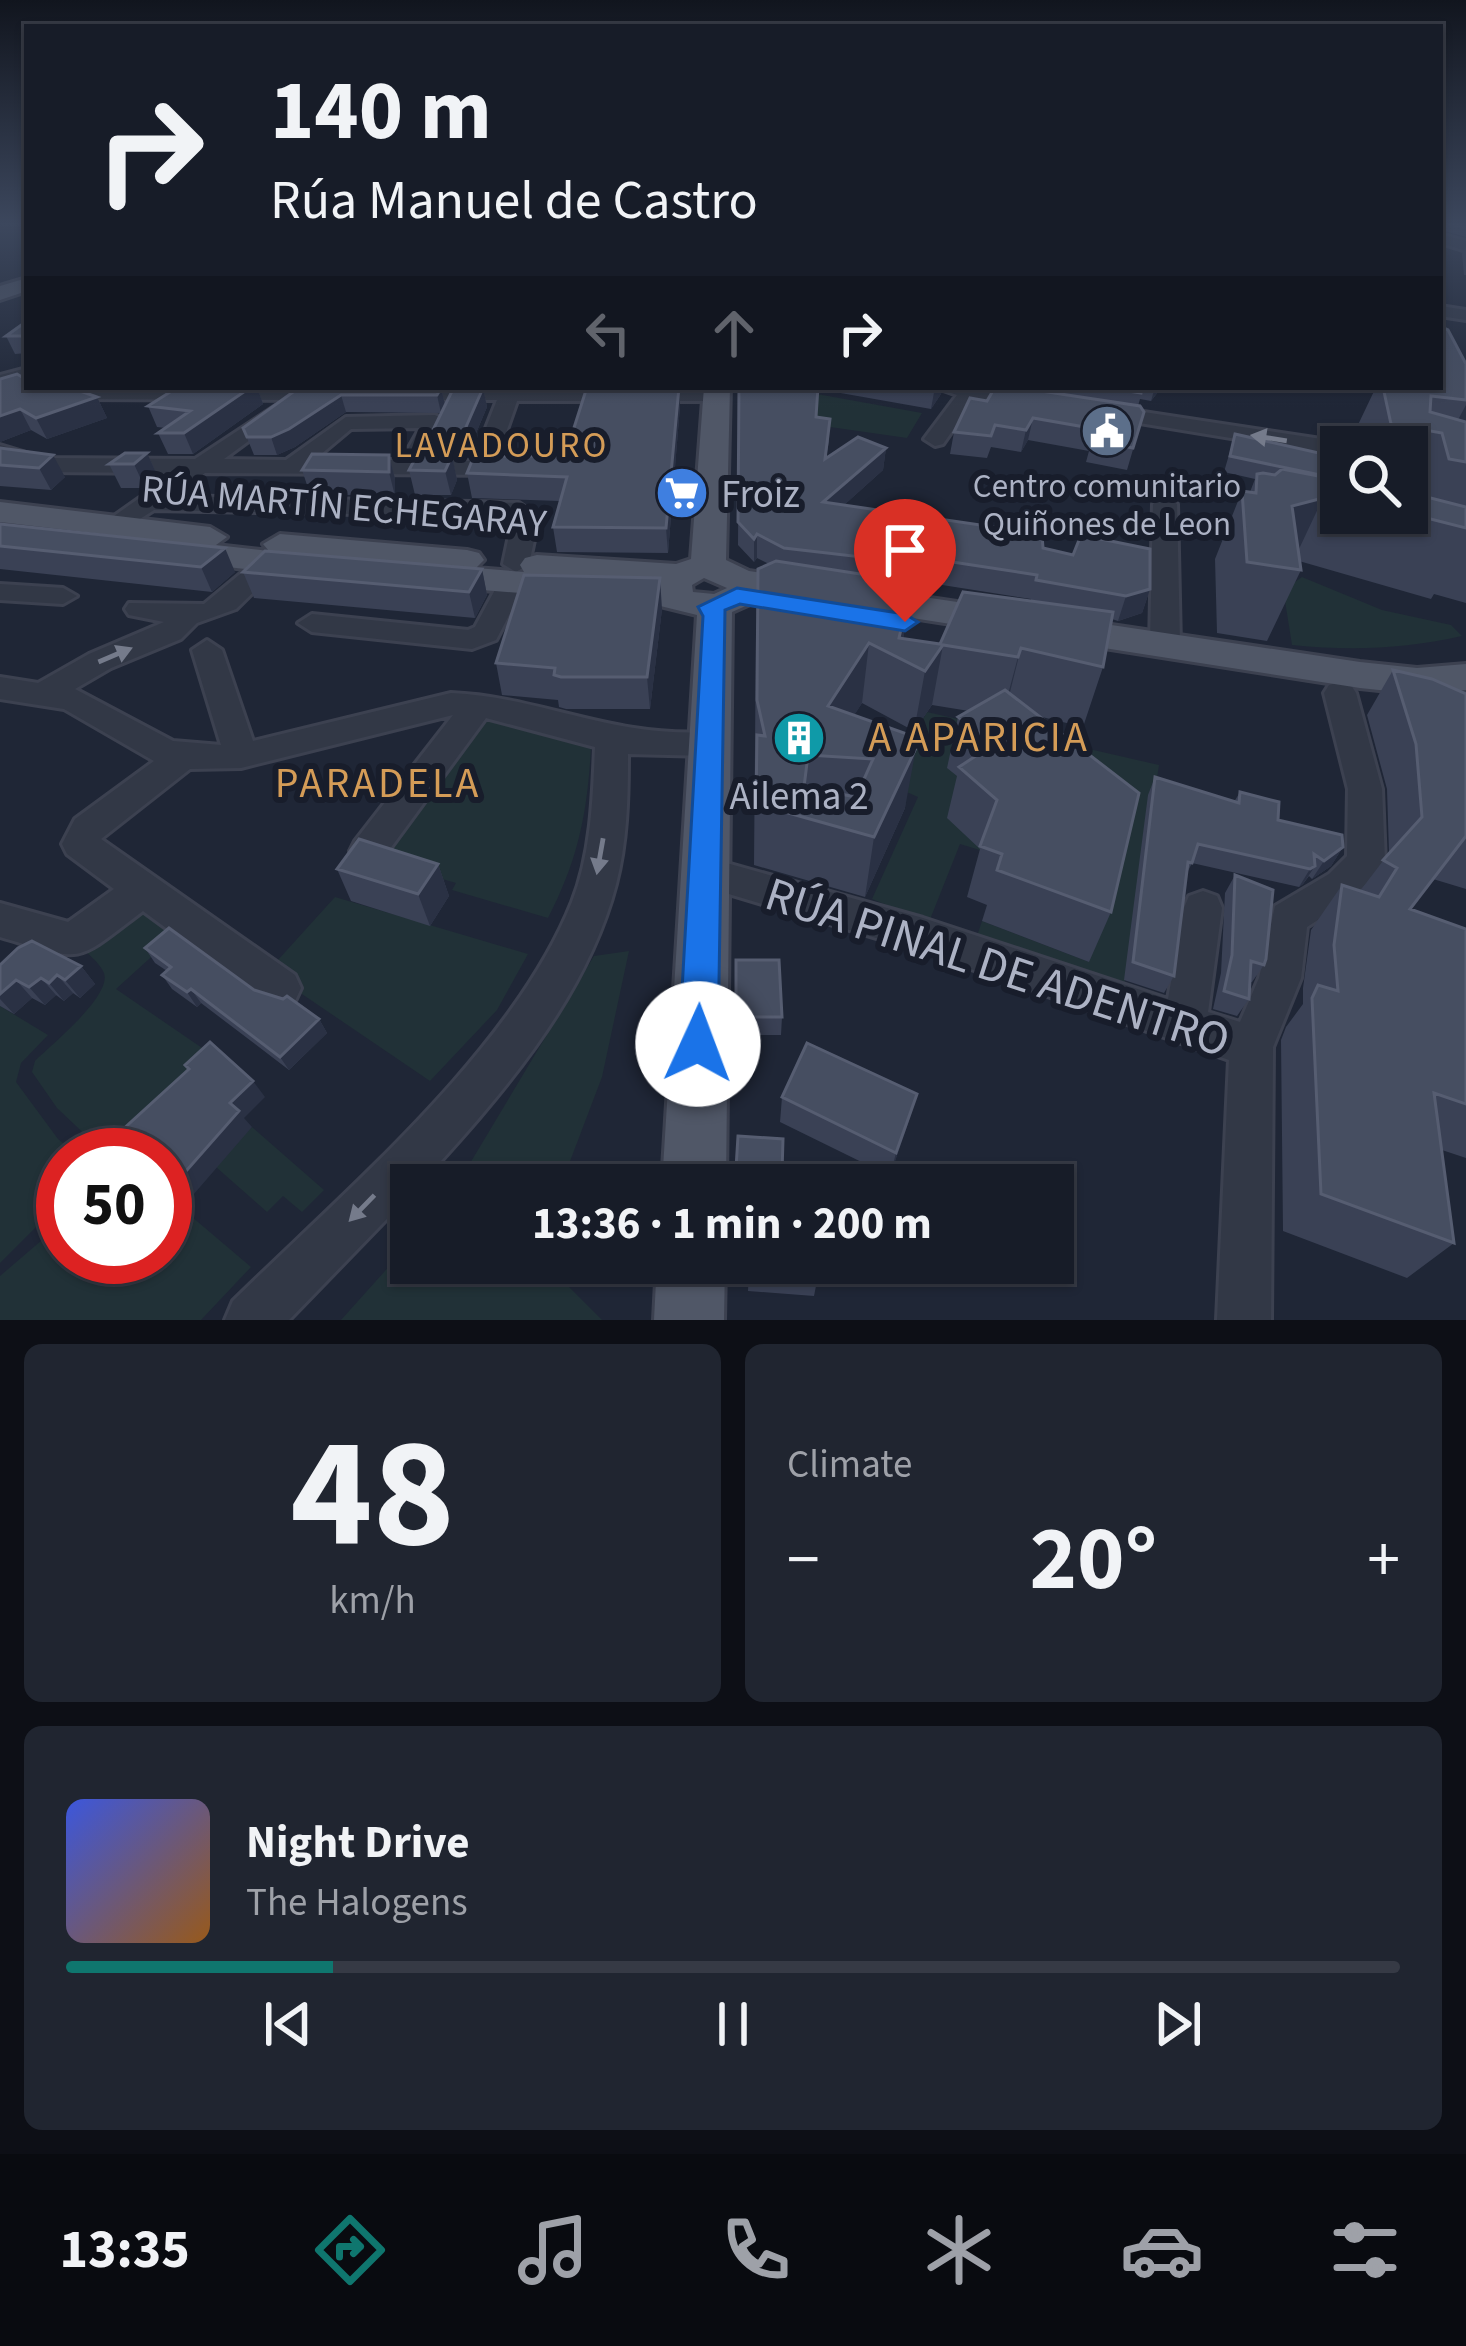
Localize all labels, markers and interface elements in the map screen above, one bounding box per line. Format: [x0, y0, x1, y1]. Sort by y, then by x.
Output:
text: 140 m [270, 52, 492, 172]
icon: right [72, 72, 228, 228]
text: Rúa Manuel de Castro [270, 163, 758, 240]
icon: left [575, 300, 641, 366]
icon: ahead [701, 300, 767, 366]
icon: right [827, 300, 893, 366]
public building icon: Centro comunitario Quiñones de Leon [1079, 403, 1135, 459]
district label: LAVADOURO [395, 420, 609, 471]
map controls [1320, 426, 1428, 534]
button: search [1320, 426, 1428, 534]
one-way arrow [1250, 428, 1287, 447]
street label: RÚA MARTÍN ECHEGARAY [139, 461, 549, 553]
place label: Centro comunitario Quiñones de Leon [973, 463, 1241, 548]
supermarket icon: Froiz [654, 465, 710, 521]
place label: Froiz [721, 467, 800, 523]
pin [854, 499, 956, 622]
icon: arrive [872, 517, 938, 583]
one-way arrow [97, 645, 133, 664]
district label: A APARICIA [868, 708, 1090, 768]
building icon: Ailema 2 [771, 710, 827, 766]
district label: PARADELA [275, 754, 481, 814]
place label: Ailema 2 [729, 769, 869, 825]
one-way arrow [590, 838, 609, 875]
street label: RÚA PINAL DE ADENTRO [757, 861, 1238, 1075]
position arrow [635, 981, 761, 1107]
speed limit sign: 50 [36, 1128, 192, 1284]
text: 13:36 · 1 min · 200 m [532, 1192, 932, 1256]
one-way arrow [348, 1193, 376, 1222]
text: 48 [290, 1384, 455, 1606]
text: Climate [787, 1437, 912, 1493]
text: 20° [1030, 1496, 1157, 1624]
text: − [787, 1513, 820, 1607]
text: + [1367, 1513, 1400, 1607]
text: km/h [329, 1573, 416, 1629]
text: Night Drive [246, 1811, 470, 1875]
text: The Halogens [246, 1875, 468, 1931]
icon: previous [255, 1991, 321, 2057]
icon: pause [700, 1991, 766, 2057]
icon: next [1145, 1991, 1211, 2057]
icon: directions [308, 2208, 392, 2292]
icon: music [511, 2208, 595, 2292]
icon: phone [714, 2208, 798, 2292]
icon: climate [917, 2208, 1001, 2292]
icon: car [1120, 2208, 1204, 2292]
icon: filters [1323, 2208, 1407, 2292]
text: 13:35 [59, 2212, 190, 2289]

